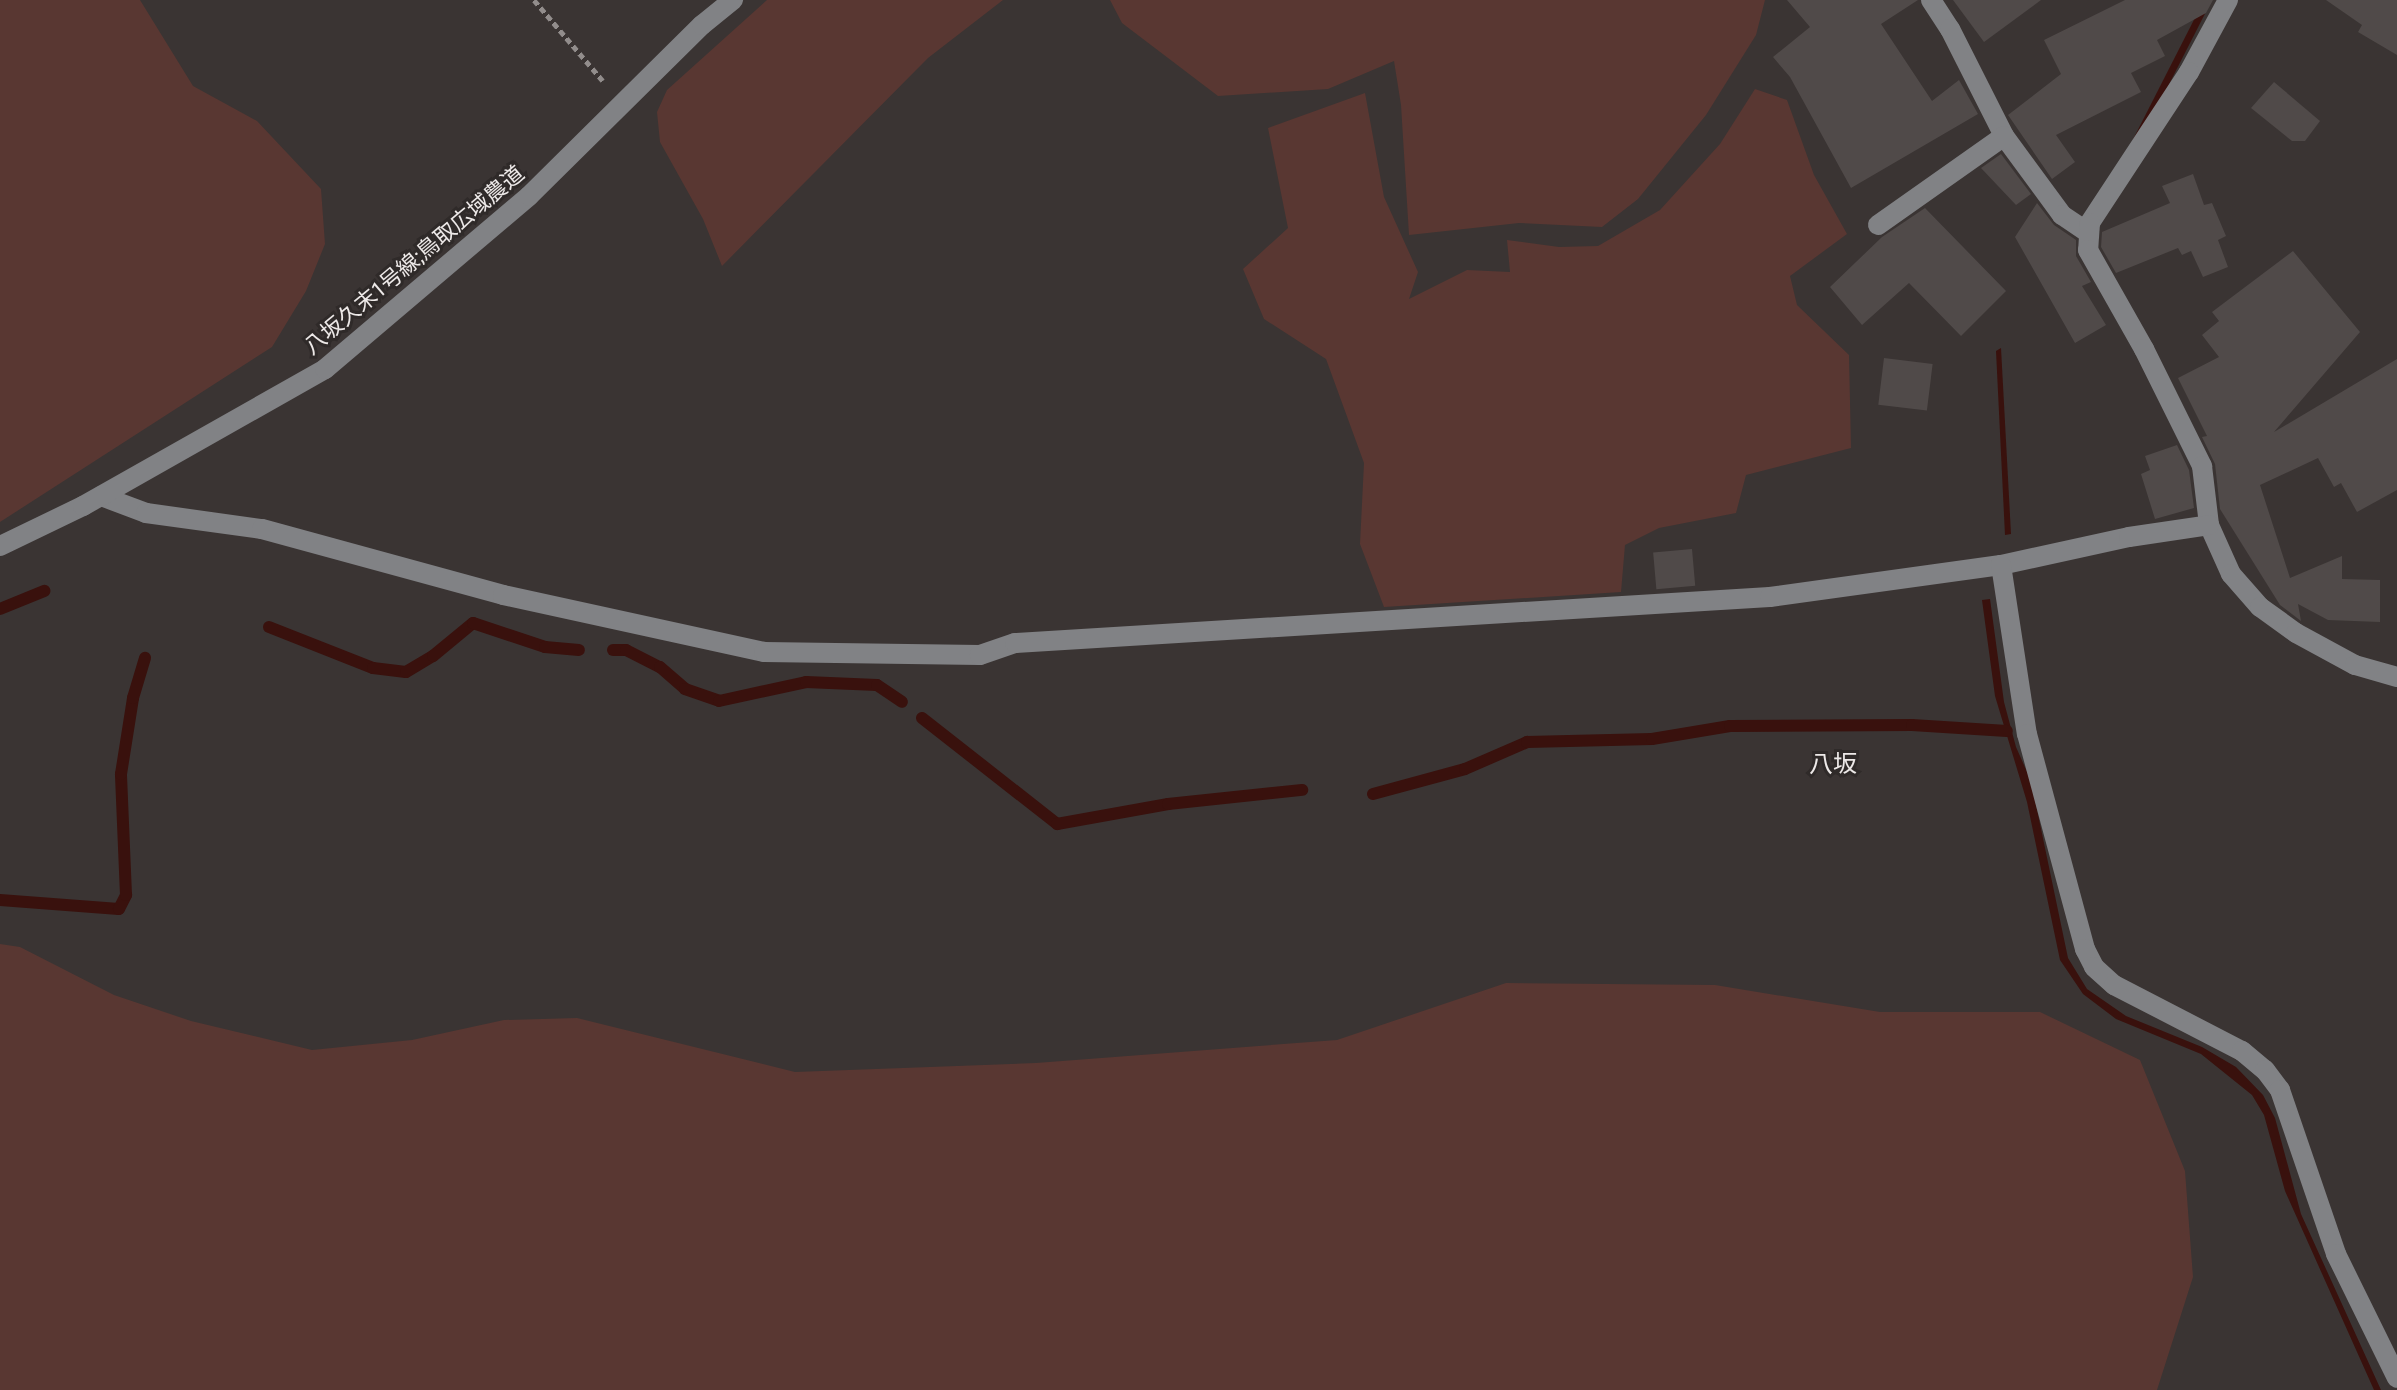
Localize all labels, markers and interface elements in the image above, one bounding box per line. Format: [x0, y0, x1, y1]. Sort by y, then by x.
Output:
street label: 八坂久末1号線;鳥取広域農道 [299, 160, 529, 360]
district label: 八坂 [1809, 751, 1857, 779]

